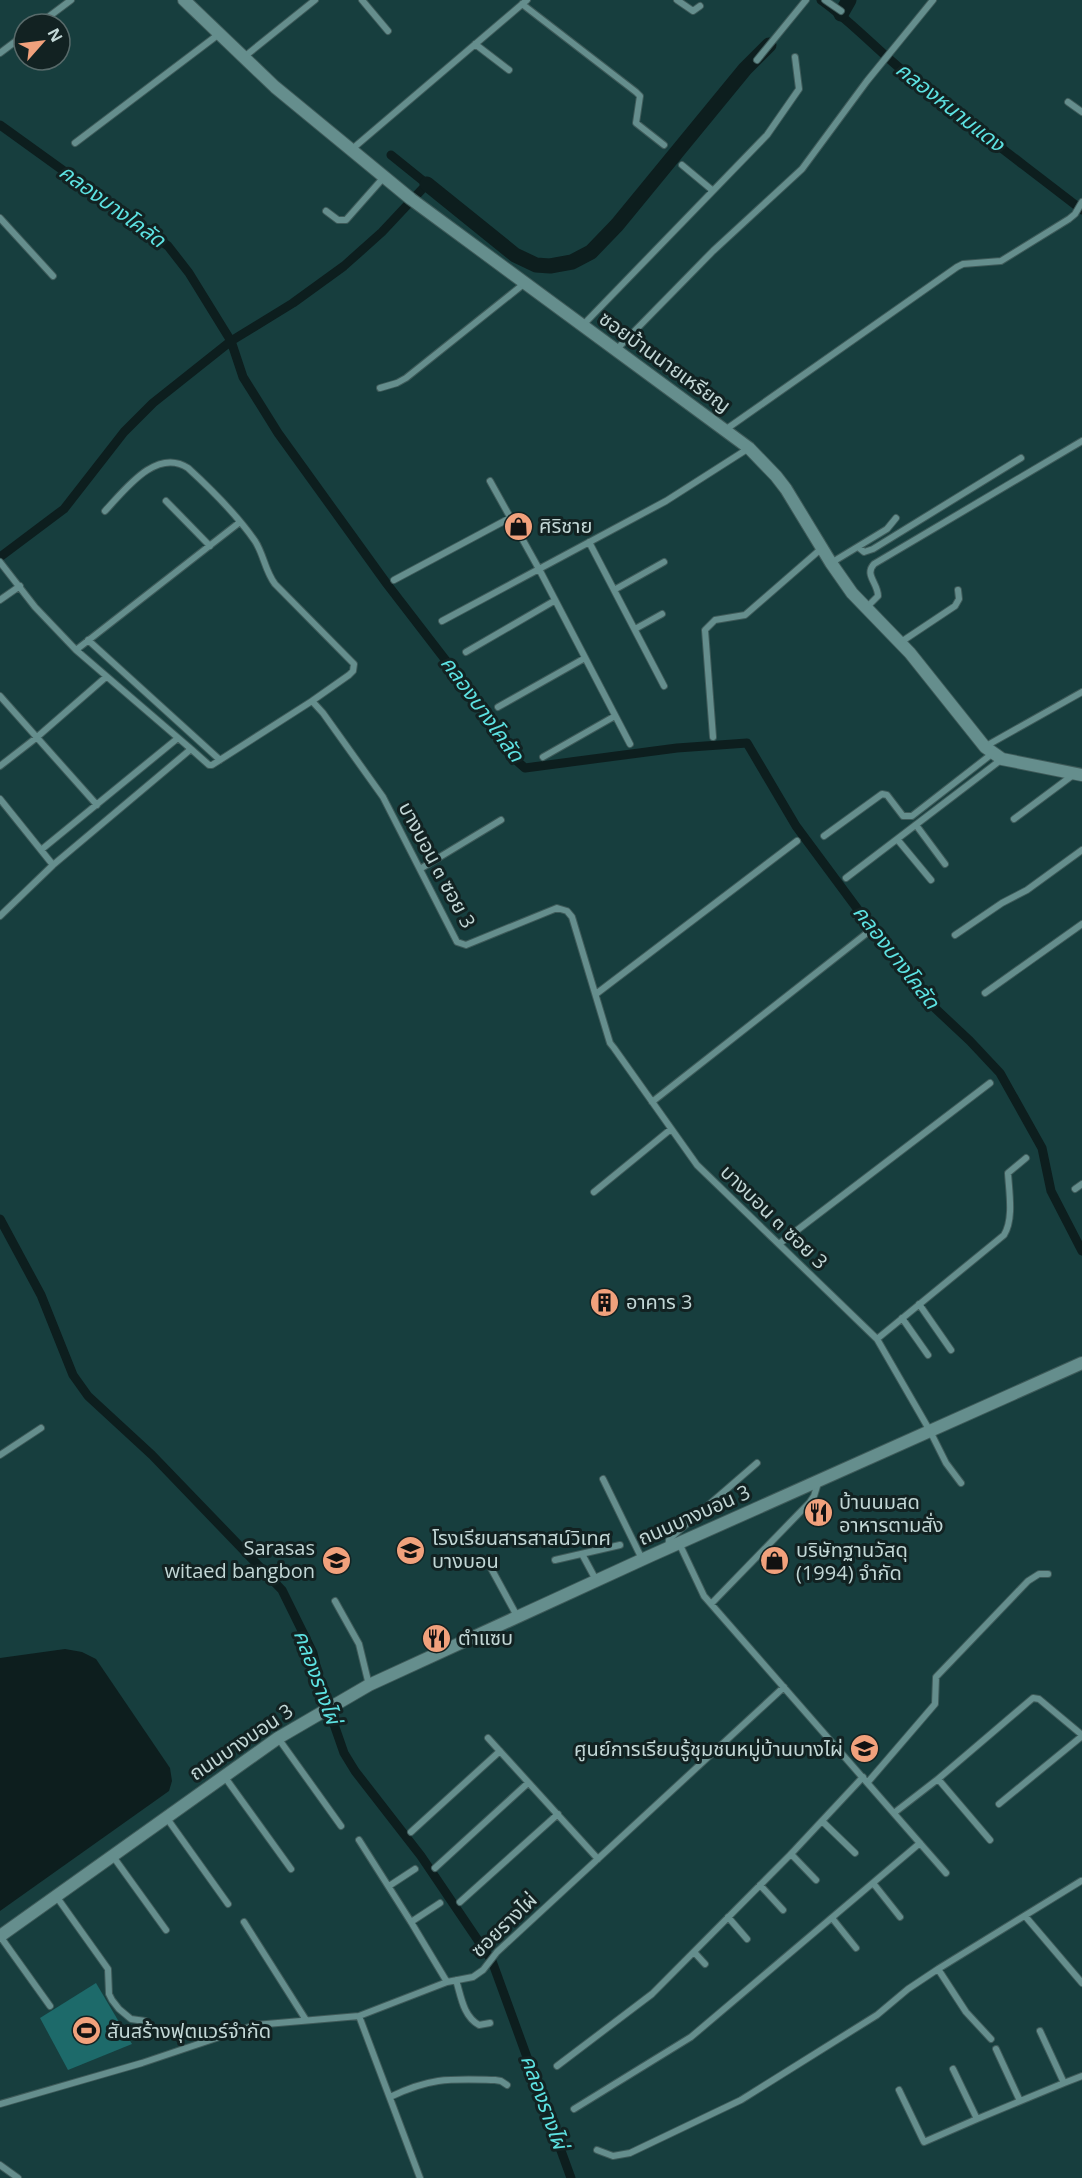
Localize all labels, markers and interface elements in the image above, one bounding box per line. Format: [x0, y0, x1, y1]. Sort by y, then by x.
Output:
north arrow [12, 12, 72, 72]
text: N [42, 24, 68, 46]
water label: คลองหนามแดง [890, 55, 1012, 159]
water label: คลองบางโคลัด [54, 157, 172, 254]
street label: ซอยบ้านนายเหรียญ [594, 305, 737, 419]
shop icon: ศิริชาย [502, 510, 534, 542]
place label: ศิริชาย [539, 512, 592, 539]
water label: คลองบางโคลัด [435, 650, 531, 768]
street label: บางบอน ๓ ซอย 3 [393, 797, 482, 933]
water label: คลองบางโคลัด [847, 899, 947, 1015]
street label: บางบอน ๓ ซอย 3 [715, 1158, 834, 1275]
building icon: อาคาร 3 [589, 1286, 621, 1318]
place label: อาคาร 3 [626, 1288, 692, 1315]
street label: ถนนบางบอน 3 [634, 1478, 754, 1551]
place label: บ้านนมสด อาหารตามสั่ง [839, 1488, 944, 1538]
restaurant icon: บ้านนมสด อาหารตามสั่ง [802, 1497, 834, 1529]
place label: โรงเรียนสารสาสน์วิเทศ บางบอน [432, 1524, 611, 1574]
place label: Sarasas witaed bangbon [165, 1534, 315, 1584]
school or university icon: โรงเรียนสารสาสน์วิเทศ บางบอน [395, 1534, 427, 1566]
place label: บริษัทฐานวัสดุ (1994) จำกัด [796, 1536, 908, 1586]
school or university icon: Sarasas witaed bangbon [320, 1544, 352, 1576]
shop icon: บริษัทฐานวัสดุ (1994) จำกัด [759, 1545, 791, 1577]
restaurant icon: ตำแซบ [421, 1622, 453, 1654]
place label: ตำแซบ [458, 1624, 513, 1651]
water label: คลองรางไผ่ [288, 1626, 349, 1730]
street label: ถนนบางบอน 3 [183, 1697, 298, 1786]
school or university icon: ศูนย์การเรียนรู้ชุมชนหมู่บ้านบางไผ่ [848, 1733, 880, 1765]
place label: ศูนย์การเรียนรู้ชุมชนหมู่บ้านบางไผ่ [574, 1735, 843, 1762]
street label: ซอยรางไผ่ [465, 1886, 543, 1963]
sports icon: สันสร้างฟุตแวร์จำกัด [70, 2015, 102, 2047]
place label: สันสร้างฟุตแวร์จำกัด [107, 2017, 271, 2044]
water label: คลองรางไผ่ [515, 2051, 576, 2155]

